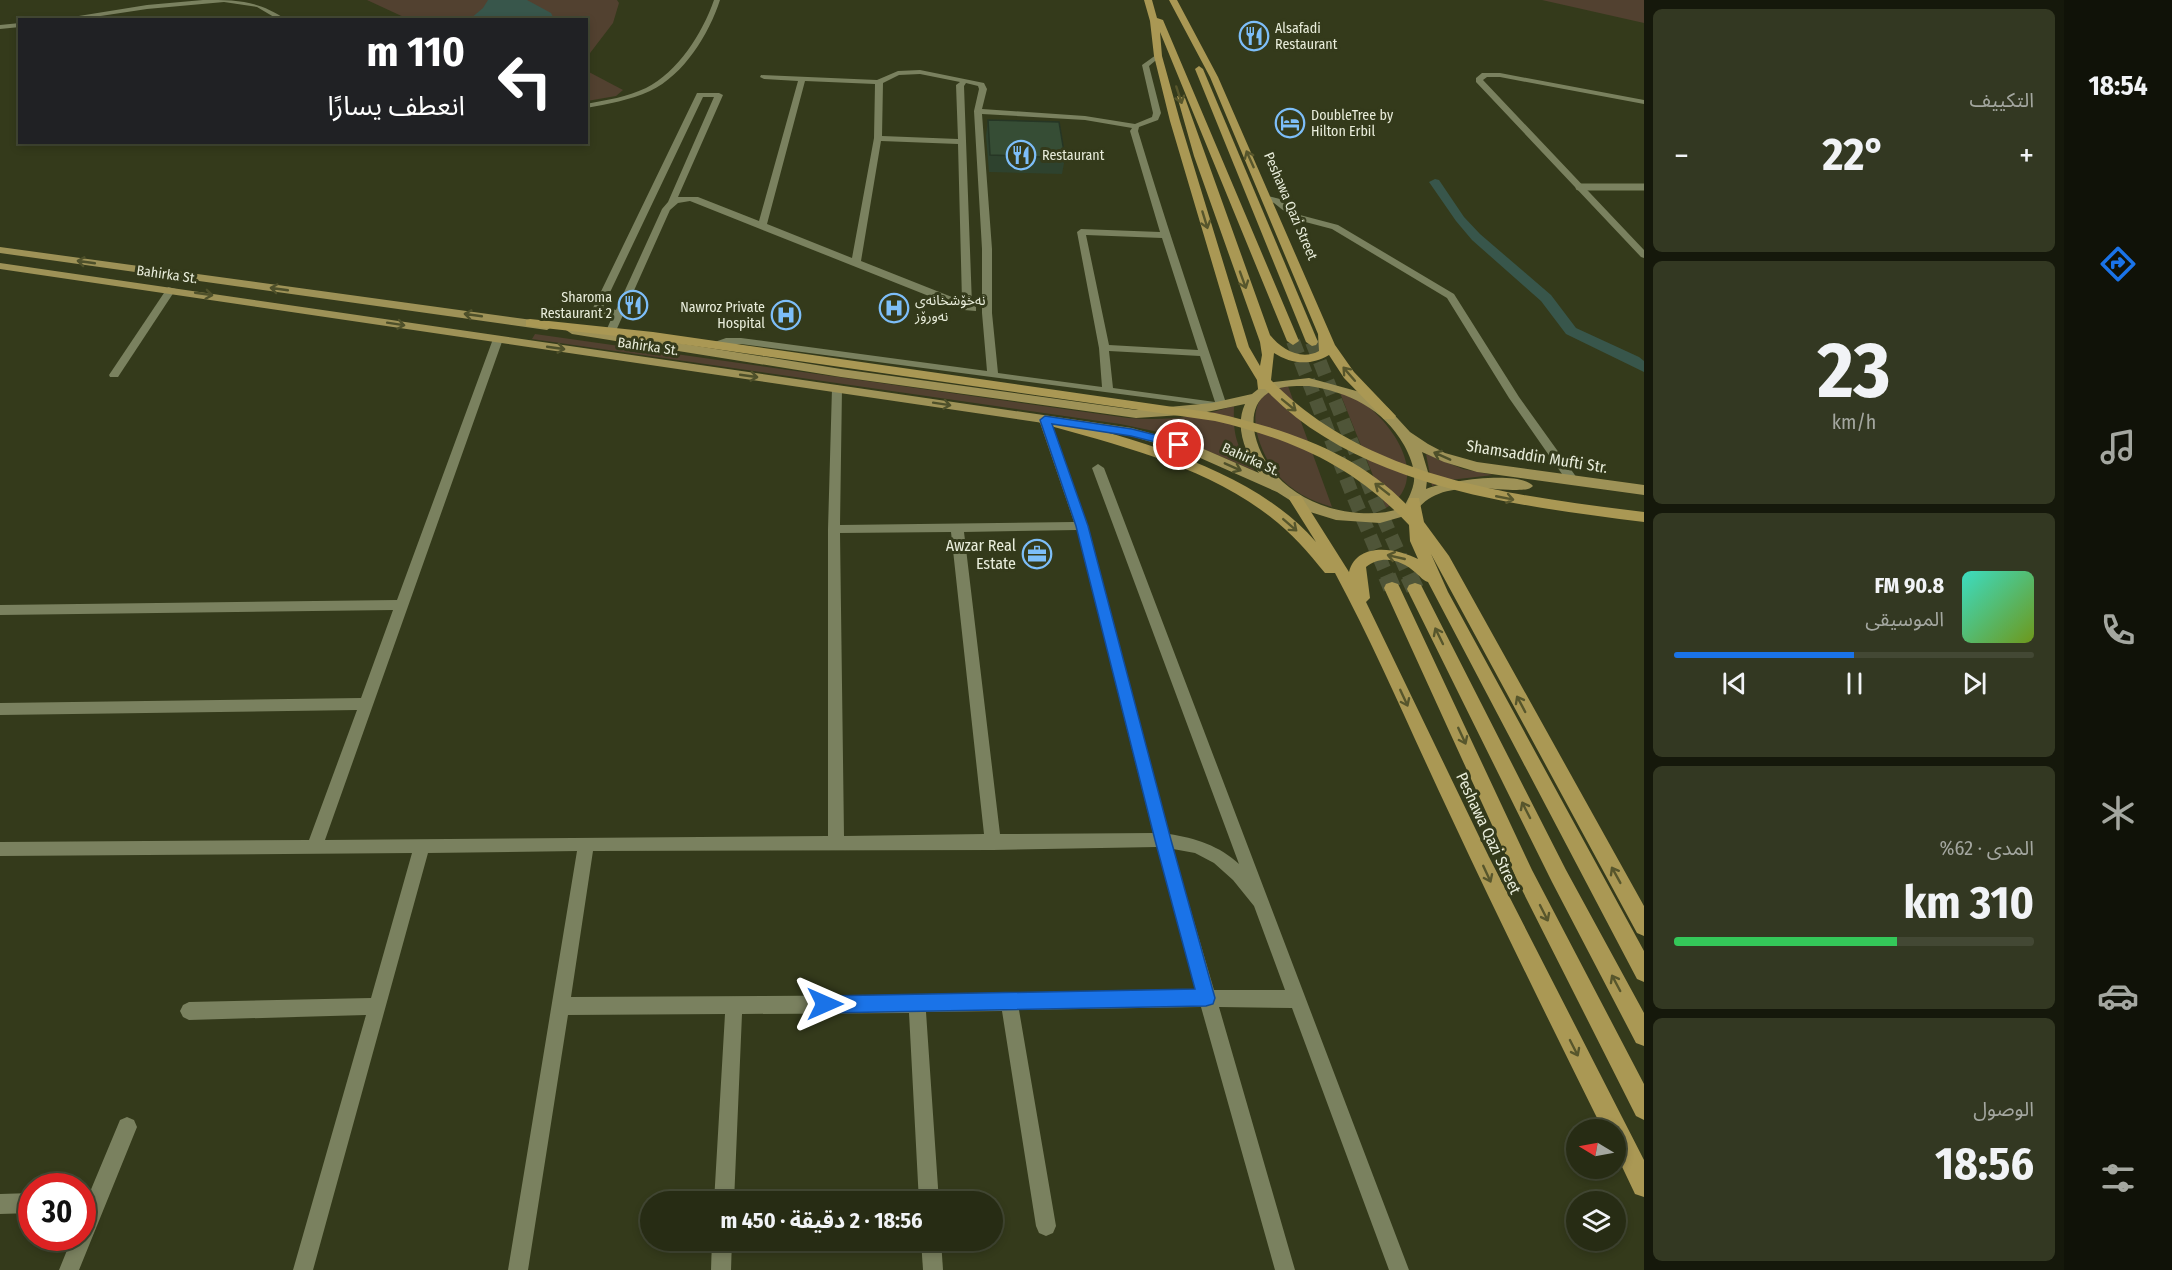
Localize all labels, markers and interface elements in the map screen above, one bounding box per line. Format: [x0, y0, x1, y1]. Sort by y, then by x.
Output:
restaurant icon: Alsafadi Restaurant [1238, 20, 1270, 52]
place label: Alsafadi Restaurant [1275, 20, 1338, 53]
text: 110 m [366, 27, 465, 77]
icon: left [486, 42, 564, 120]
text: 18:54 [2088, 70, 2148, 102]
one-way arrow [1174, 85, 1185, 104]
text: التكييف [1970, 88, 2034, 112]
text: انعطف يسارًا [328, 90, 465, 122]
hotel icon: DoubleTree by Hilton Erbil [1274, 107, 1306, 139]
place label: DoubleTree by Hilton Erbil [1311, 107, 1394, 140]
text: 22° [1823, 128, 1885, 182]
text: − [1674, 136, 1689, 176]
text: + [2019, 136, 2034, 176]
restaurant icon: Restaurant [1005, 139, 1037, 171]
place label: Restaurant [1042, 147, 1105, 164]
one-way arrow [1244, 150, 1255, 169]
street label: Peshawa Qazi Street [1260, 150, 1321, 263]
one-way arrow [1200, 210, 1211, 229]
icon: directions [2097, 243, 2139, 285]
one-way arrow [77, 257, 96, 268]
street label: Bahirka St. [135, 262, 199, 287]
one-way arrow [1239, 270, 1250, 288]
one-way arrow [270, 283, 290, 294]
one-way arrow [193, 289, 213, 300]
place label: Sharoma Restaurant 2 [540, 289, 612, 322]
restaurant icon: Sharoma Restaurant 2 [617, 289, 649, 321]
hospital icon: نەخۆشخانەی نەورۆز [878, 292, 910, 324]
place label: نەخۆشخانەی نەورۆز [914, 292, 986, 325]
place label: Nawroz Private Hospital [680, 299, 765, 332]
hospital icon: Nawroz Private Hospital [770, 299, 802, 331]
one-way arrow [463, 309, 483, 320]
one-way arrow [386, 318, 406, 329]
text: 23 [1818, 324, 1891, 418]
street label: Bahirka St. [616, 334, 680, 359]
one-way arrow [545, 342, 565, 353]
one-way arrow [1342, 367, 1356, 382]
one-way arrow [738, 370, 758, 381]
one-way arrow [1281, 398, 1297, 411]
one-way arrow [931, 399, 951, 410]
text: km/h [1832, 410, 1876, 434]
pin [1153, 419, 1204, 470]
icon: music [2097, 426, 2139, 468]
icon: arrive [1162, 428, 1195, 461]
street label: Shamsaddin Mufti Str. [1465, 436, 1609, 477]
street label: Bahirka St. [1219, 439, 1282, 480]
one-way arrow [1433, 450, 1452, 461]
one-way arrow [1224, 462, 1242, 473]
one-way arrow [1374, 483, 1390, 496]
one-way arrow [1495, 493, 1514, 504]
one-way arrow [1282, 518, 1297, 532]
place label: Awzar Real Estate [946, 536, 1016, 573]
office icon: Awzar Real Estate [1021, 538, 1053, 570]
one-way arrow [1387, 550, 1406, 562]
text: 90.8 FM [1874, 572, 1944, 599]
text: الموسيقى [1865, 607, 1944, 631]
icon: phone [2097, 609, 2139, 651]
one-way arrow [1432, 627, 1444, 645]
icon: previous [1718, 667, 1751, 700]
icon: pause [1838, 667, 1871, 700]
icon: next [1958, 667, 1991, 700]
one-way arrow [1398, 688, 1410, 706]
one-way arrow [1515, 695, 1527, 713]
one-way arrow [1456, 727, 1468, 745]
street label: Peshawa Qazi Street [1452, 769, 1525, 898]
icon: climate [2097, 792, 2139, 834]
one-way arrow [1520, 802, 1531, 820]
text: المدى · 62% [1939, 836, 2034, 860]
one-way arrow [1482, 865, 1494, 883]
one-way arrow [1610, 866, 1621, 884]
text: 310 km [1903, 876, 2034, 930]
one-way arrow [1539, 903, 1550, 921]
position arrow [793, 972, 857, 1036]
one-way arrow [1610, 975, 1622, 992]
icon: car [2097, 975, 2139, 1017]
one-way arrow [1569, 1039, 1581, 1057]
text: الوصول [1973, 1097, 2034, 1121]
north arrow [1566, 1119, 1626, 1179]
map controls [1566, 1119, 1626, 1251]
text: 18:56 [1935, 1137, 2034, 1191]
icon: filters [2097, 1157, 2139, 1199]
speed limit sign: 30 [18, 1173, 96, 1251]
button: layers [1566, 1191, 1626, 1251]
text: 18:56 · 2 دقيقة · 450 m [720, 1207, 923, 1234]

